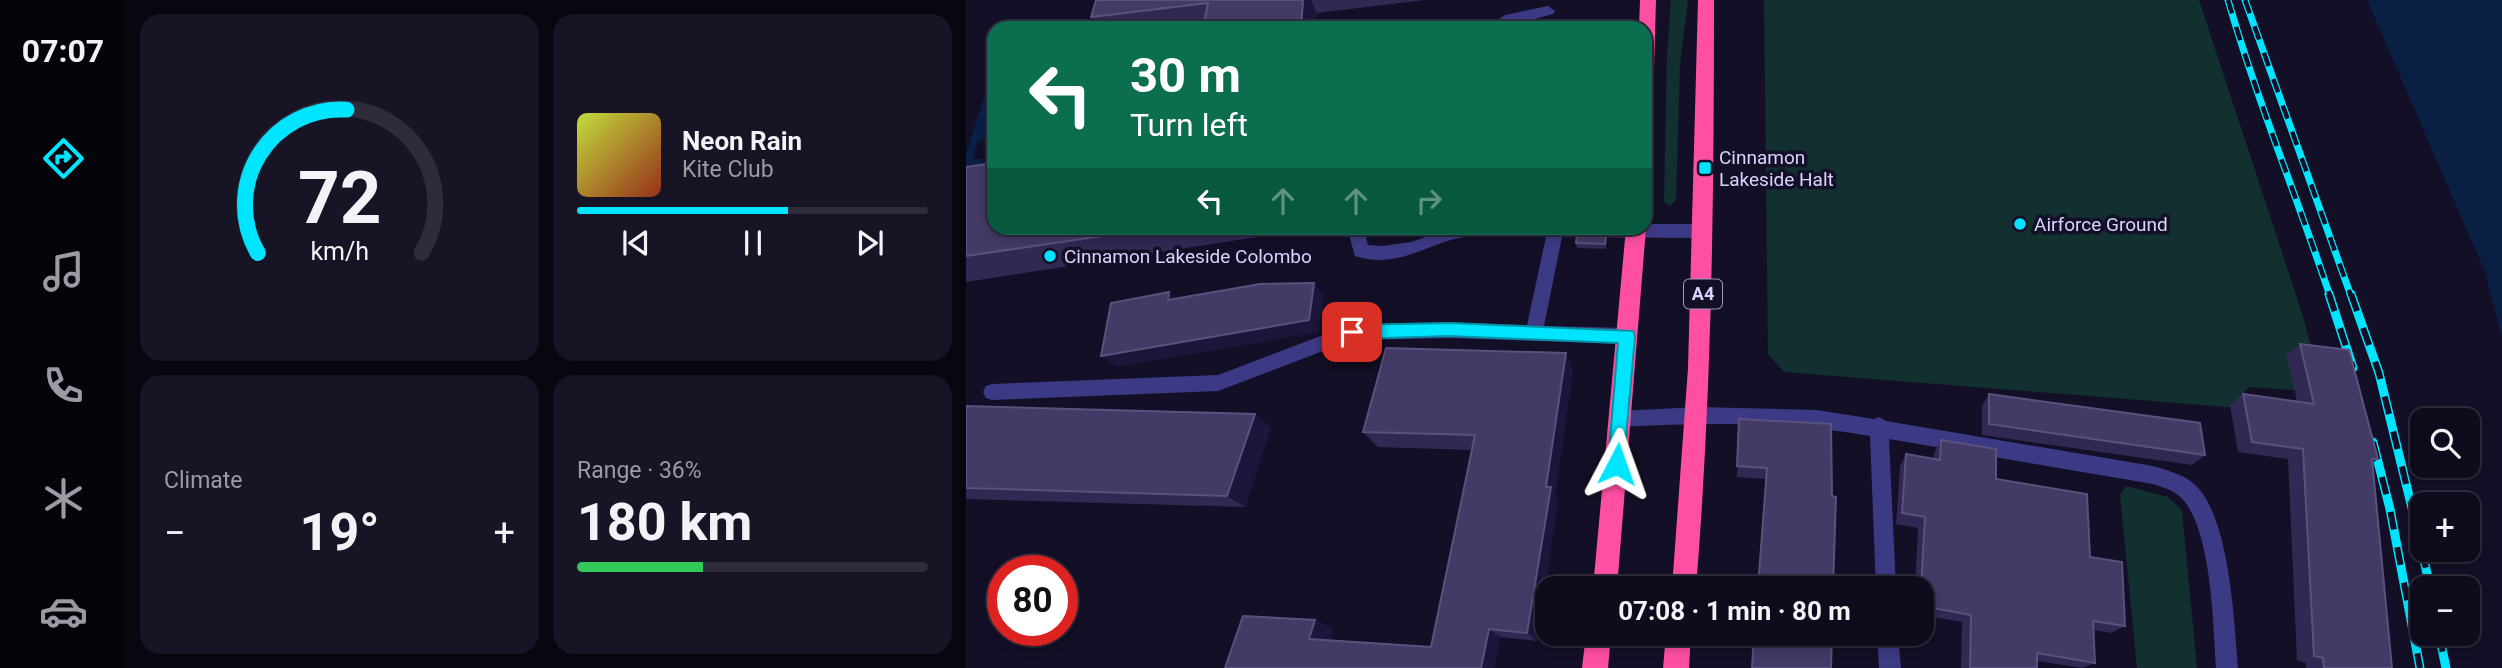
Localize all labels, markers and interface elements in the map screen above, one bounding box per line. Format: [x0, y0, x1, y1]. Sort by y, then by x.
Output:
text: 07:07 [22, 32, 104, 70]
text: 30 m [1130, 47, 1241, 104]
icon: left [1015, 49, 1106, 140]
text: Turn left [1130, 106, 1248, 144]
text: Neon Rain [682, 126, 802, 156]
icon: directions [39, 134, 88, 183]
place label: Cinnamon Lakeside Halt [1719, 146, 1834, 191]
text: 72 [298, 156, 381, 242]
text: Kite Club [682, 156, 774, 183]
marker: Cinnamon Lakeside Halt [1697, 160, 1713, 176]
icon: left [1191, 182, 1229, 220]
icon: ahead [1264, 182, 1302, 220]
icon: ahead [1337, 182, 1375, 220]
icon: right [1410, 182, 1448, 220]
place label: Airforce Ground [2034, 213, 2168, 236]
marker: Airforce Ground [2012, 216, 2028, 232]
icon: previous [617, 224, 655, 262]
icon: pause [734, 224, 772, 262]
icon: next [851, 224, 889, 262]
text: km/h [310, 237, 369, 266]
place label: Cinnamon Lakeside Colombo [1064, 245, 1312, 268]
icon: music [39, 247, 88, 296]
marker: Cinnamon Lakeside Colombo [1042, 248, 1058, 264]
road number: A4 [1684, 280, 1722, 308]
pin [1322, 302, 1382, 362]
icon: arrive [1333, 313, 1371, 351]
icon: phone [39, 361, 88, 410]
map controls [2410, 408, 2480, 646]
button: search [2410, 408, 2480, 478]
position arrow [1580, 427, 1654, 501]
text: Range · 36% [577, 457, 702, 484]
text: Climate [164, 467, 243, 494]
icon: climate [39, 474, 88, 523]
text: 180 km [577, 492, 752, 553]
button: + [2410, 492, 2480, 562]
text: 19° [300, 502, 380, 563]
text: − [164, 511, 186, 555]
text: + [493, 511, 515, 555]
speed limit sign: 80 [987, 555, 1078, 646]
button: − [2410, 576, 2480, 646]
icon: car [39, 587, 88, 636]
text: 07:08 · 1 min · 80 m [1618, 596, 1851, 626]

